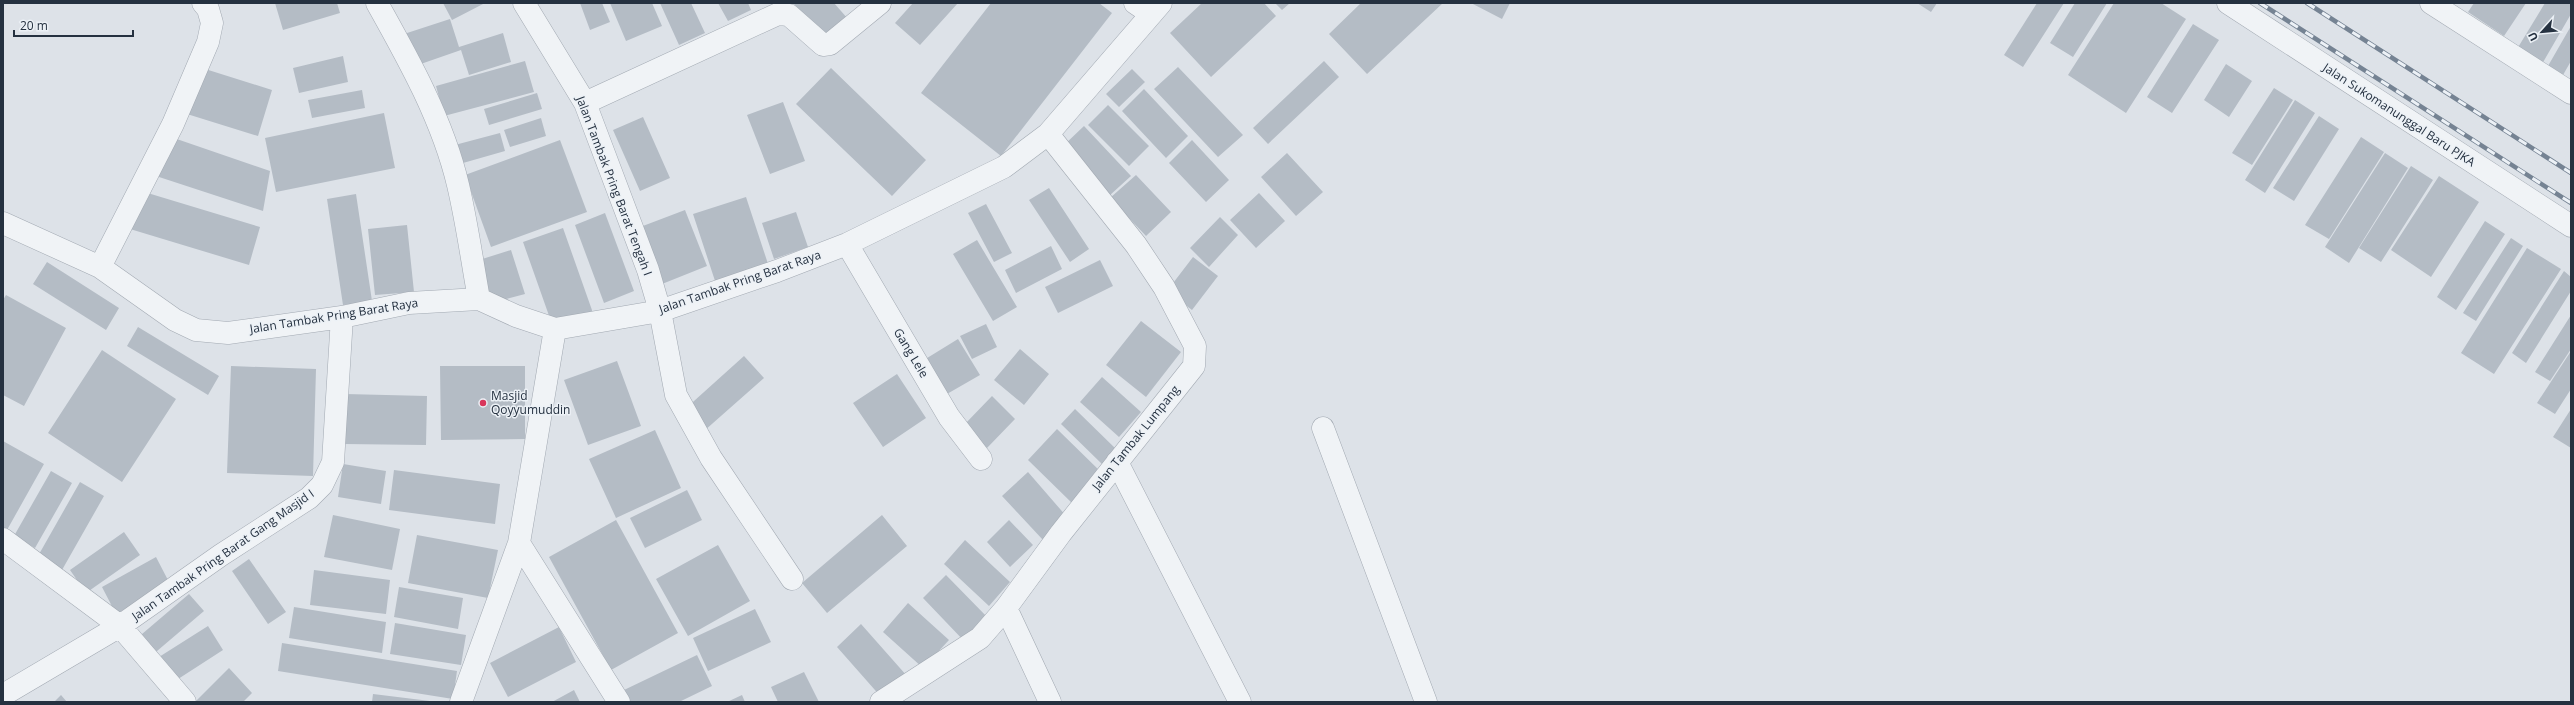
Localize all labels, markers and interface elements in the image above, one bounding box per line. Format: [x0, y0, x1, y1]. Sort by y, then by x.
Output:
scale bar [14, 12, 133, 38]
north arrow [2522, 12, 2562, 52]
text: 20 m [20, 17, 48, 34]
text: U [2524, 30, 2541, 44]
street label: Jalan Sukomanunggal Baru PJKA [2319, 58, 2479, 171]
street label: Jalan Tambak Pring Barat Tengah I [572, 93, 657, 278]
street label: Jalan Tambak Pring Barat Raya [656, 246, 823, 318]
street label: Jalan Tambak Pring Barat Raya [248, 294, 419, 337]
street label: Gang Lele [890, 325, 933, 381]
street label: Jalan Tambak Lumpang [1087, 381, 1184, 495]
place label: Masjid Qoyyumuddin [491, 387, 570, 418]
marker: Masjid Qoyyumuddin [478, 398, 488, 408]
street label: Jalan Tambak Pring Barat Gang Masjid I [127, 485, 317, 625]

